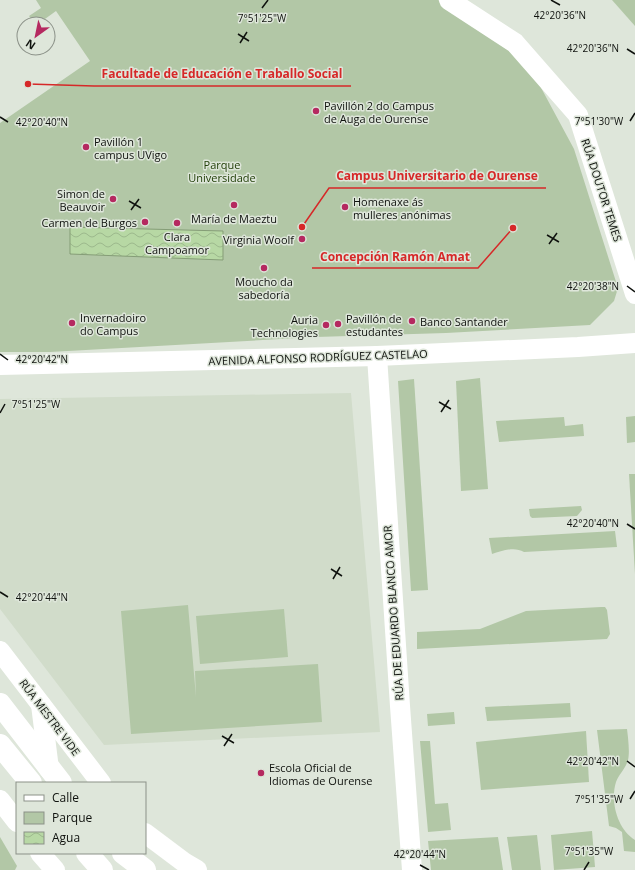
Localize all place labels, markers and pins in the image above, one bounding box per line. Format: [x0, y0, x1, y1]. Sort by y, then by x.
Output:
callout: Facultade de Educación e Traballo Social [94, 62, 351, 86]
place label: Pavillón 2 do Campus de Auga de Ourense [324, 98, 434, 126]
marker: Pavillón 2 do Campus de Auga de Ourense [311, 106, 321, 116]
place label: Pavillón 1 campus UVigo [94, 134, 167, 162]
marker: Pavillón 1 campus UVigo [81, 142, 91, 152]
callout: Campus Universitario de Ourense [329, 164, 546, 188]
place label: Simon de Beauvoir [57, 186, 105, 214]
marker: Simon de Beauvoir [108, 194, 118, 204]
place label: Homenaxe ás mulleres anónimas [353, 194, 451, 222]
marker: María de Maeztu [229, 200, 239, 210]
marker: Homenaxe ás mulleres anónimas [340, 202, 350, 212]
place label: María de Maeztu [191, 211, 277, 226]
place label: Carmen de Burgos [42, 215, 137, 230]
marker: Carmen de Burgos [140, 217, 150, 227]
marker: Clara Campoamor [172, 218, 182, 228]
place label: Clara Campoamor [145, 229, 209, 257]
place label: Virginia Woolf [223, 232, 295, 247]
marker: Virginia Woolf [297, 234, 307, 244]
callout: Concepción Ramón Amat [312, 244, 478, 268]
marker: Moucho da sabedoría [259, 263, 269, 273]
place label: Moucho da sabedoría [235, 274, 293, 302]
place label: Invernadoiro do Campus [80, 310, 146, 338]
place label: Pavillón de estudantes [346, 311, 403, 339]
place label: Auria Technologies [251, 312, 318, 340]
place label: Banco Santander [420, 314, 508, 329]
marker: Banco Santander [407, 316, 417, 326]
marker: Invernadoiro do Campus [67, 318, 77, 328]
marker: Pavillón de estudantes [333, 319, 343, 329]
marker: Auria Technologies [321, 320, 331, 330]
place label: Escola Oficial de Idiomas de Ourense [269, 760, 373, 788]
marker: Escola Oficial de Idiomas de Ourense [256, 768, 266, 778]

